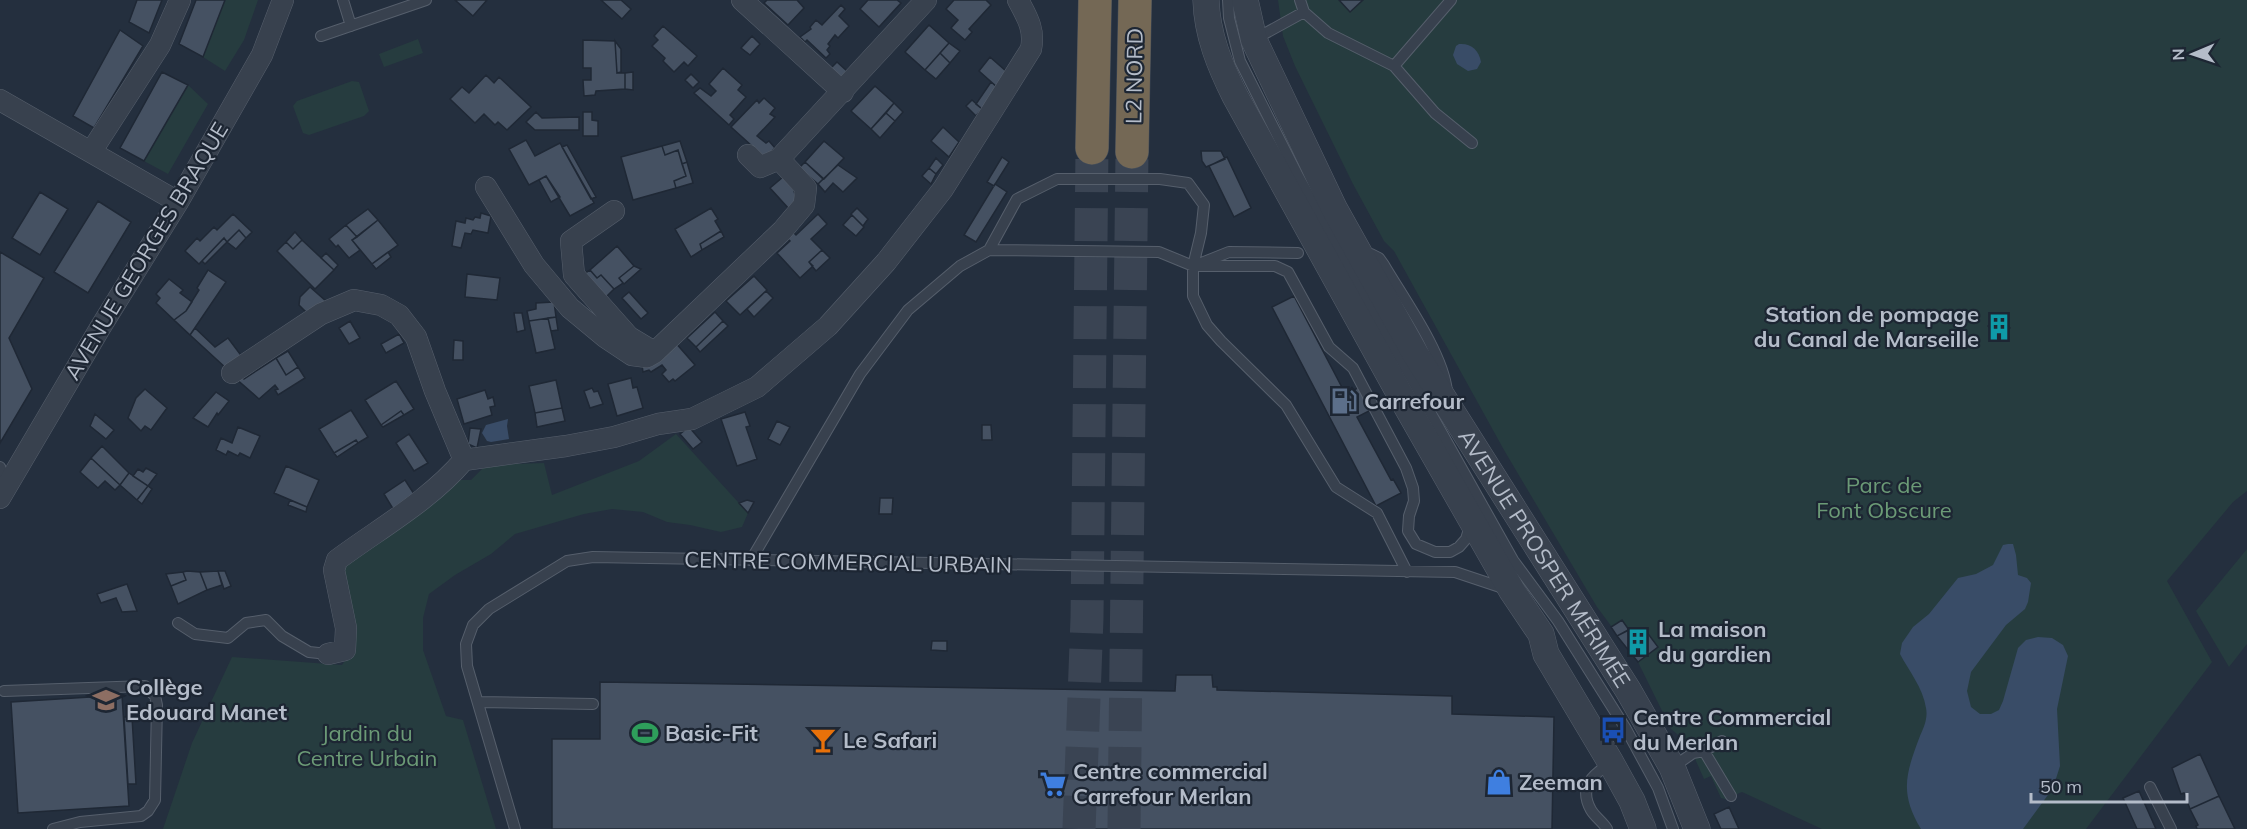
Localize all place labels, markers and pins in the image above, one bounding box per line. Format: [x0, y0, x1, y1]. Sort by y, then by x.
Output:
place label: Station de pompage du Canal de Marseille [1754, 300, 1979, 353]
building icon: Station de pompage du Canal de Marseille [1984, 312, 2014, 342]
fuel station icon: Carrefour [1329, 386, 1359, 416]
place label: Carrefour [1364, 387, 1464, 415]
place label: La maison du gardien [1658, 615, 1771, 668]
building icon: La maison du gardien [1623, 627, 1653, 657]
place label: Collège Edouard Manet [126, 673, 287, 726]
school or university icon: Collège Edouard Manet [91, 685, 121, 715]
place label: Centre Commercial du Merlan [1633, 703, 1831, 756]
bus stop icon: Centre Commercial du Merlan [1598, 715, 1628, 745]
sports icon: Basic-Fit [630, 718, 660, 748]
place label: Basic-Fit [665, 719, 758, 747]
bar icon: Le Safari [808, 725, 838, 755]
place label: Le Safari [843, 726, 937, 754]
place label: Centre commercial Carrefour Merlan [1073, 757, 1268, 810]
shop icon: Zeeman [1484, 767, 1514, 797]
place label: Zeeman [1519, 768, 1603, 796]
supermarket icon: Centre commercial Carrefour Merlan [1038, 769, 1068, 799]

